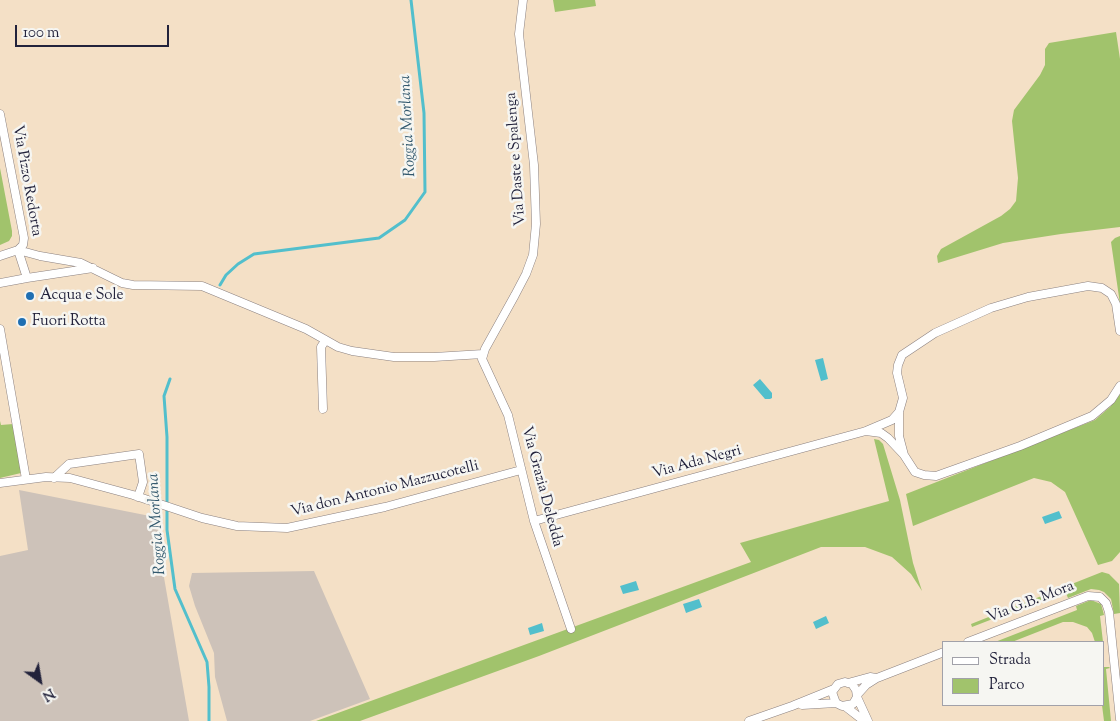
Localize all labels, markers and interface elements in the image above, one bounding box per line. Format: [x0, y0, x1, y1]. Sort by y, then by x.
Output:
scale bar [18, 15, 171, 47]
text: 100 m [23, 23, 59, 44]
water label: Roggia Morlana [397, 75, 421, 177]
street label: Via Daste e Spalenga [503, 92, 531, 226]
street label: Via Pizzo Redorta [7, 124, 45, 238]
place label: Acqua e Sole [40, 287, 123, 305]
marker: Acqua e Sole [24, 290, 36, 302]
place label: Fuori Rotta [32, 313, 106, 331]
marker: Fuori Rotta [16, 316, 28, 328]
street label: Via Grazia Deledda [516, 425, 566, 549]
street label: Via Ada Negri [650, 442, 744, 484]
street label: Via don Antonio Mazzucotelli [289, 458, 481, 522]
water label: Roggia Morlana [145, 472, 171, 576]
street label: Via G.B. Mora [985, 578, 1077, 628]
legend [942, 641, 1105, 706]
text: Strada [989, 650, 1031, 671]
north arrow [15, 656, 65, 706]
text: Parco [989, 675, 1025, 696]
text: N [38, 682, 58, 705]

